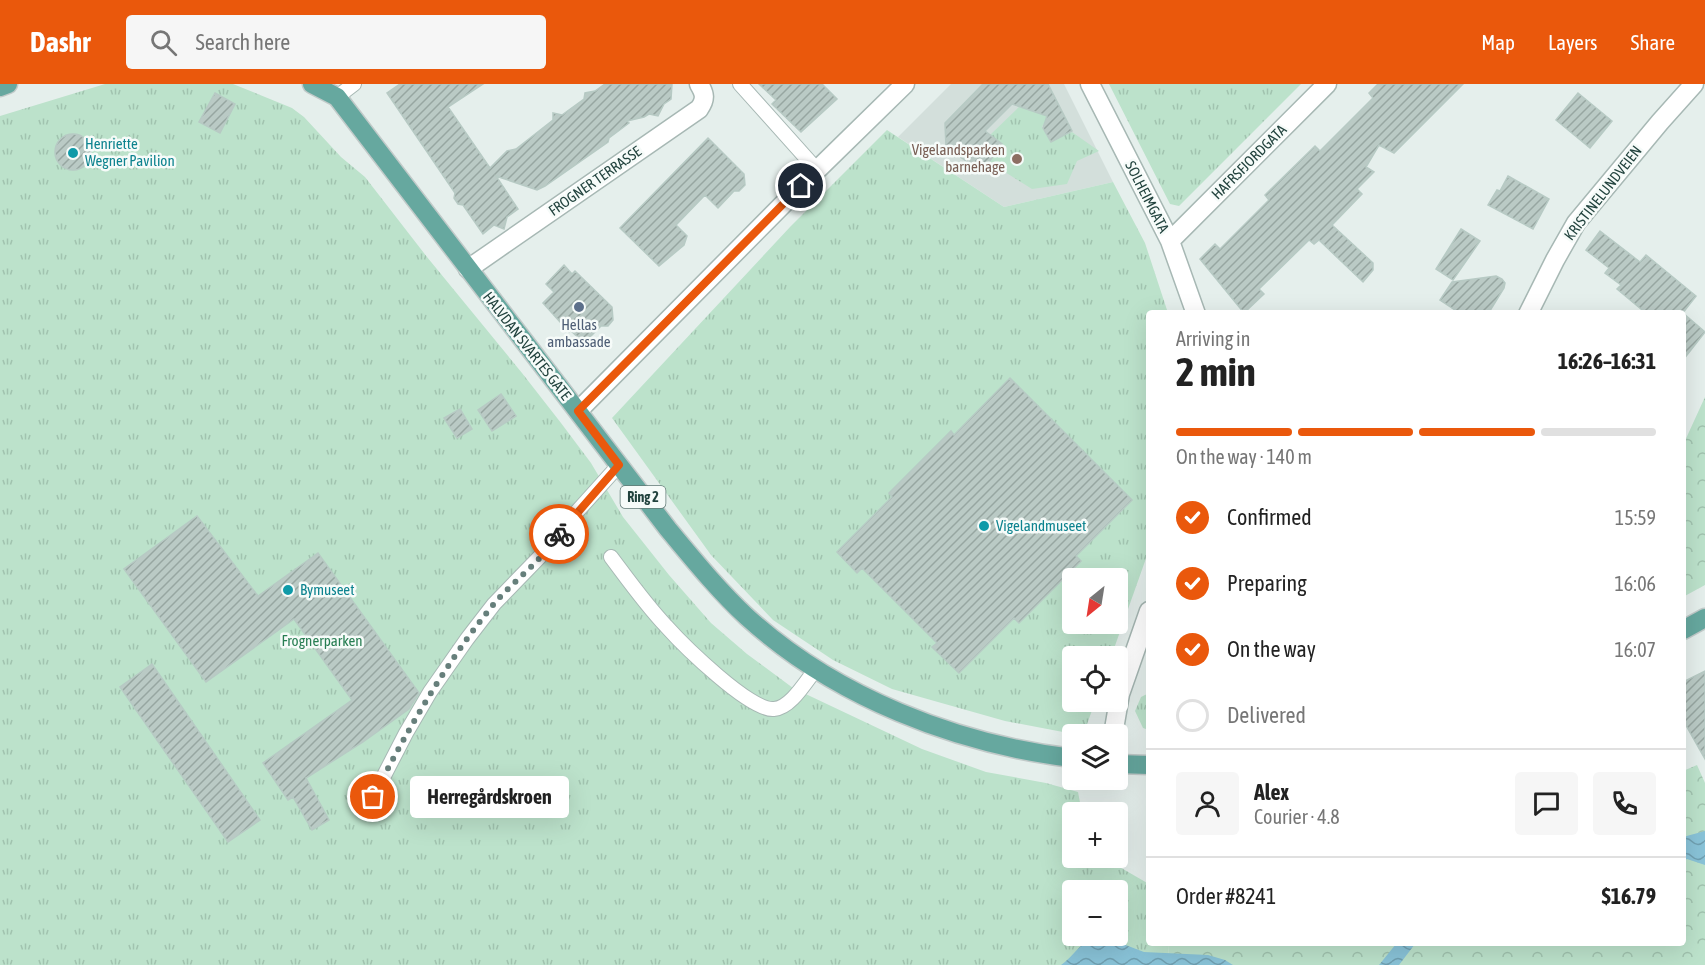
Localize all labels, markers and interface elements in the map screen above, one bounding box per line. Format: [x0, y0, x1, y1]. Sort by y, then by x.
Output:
search box [126, 15, 546, 69]
text: Dashr [30, 26, 90, 58]
icon: search [147, 26, 180, 59]
text: Search here [195, 29, 290, 55]
text: Map [1481, 30, 1515, 54]
text: Layers [1548, 30, 1598, 54]
text: Share [1631, 30, 1675, 54]
street label: HAFRSFJORDGATA [1208, 120, 1290, 202]
place label: Henriette Wegner Pavilion [85, 135, 175, 169]
place label: Vigelandsparken barnehage [912, 141, 1005, 175]
street label: FROGNER TERRASSE [545, 142, 645, 219]
street label: KRISTINELUNDVEIEN [1560, 142, 1645, 243]
marker: Henriette Wegner Pavilion [66, 146, 80, 160]
marker: Vigelandsparken barnehage [1010, 152, 1024, 166]
street label: SOLHEIMGATA [1122, 158, 1173, 236]
pin [775, 160, 826, 211]
icon: home [784, 169, 817, 202]
street label: HALVDAN SVARTES GATE [480, 288, 575, 404]
marker: Hellas ambassade [572, 300, 586, 314]
place label: Hellas ambassade [547, 316, 611, 350]
text: Arriving in [1176, 327, 1250, 350]
text: 16:26–16:31 [1558, 348, 1656, 374]
text: 2 min [1176, 350, 1256, 394]
text: On the way · 140 m [1176, 445, 1312, 468]
road number: Ring 2 [620, 486, 666, 508]
icon: check [1176, 501, 1209, 534]
courier [529, 504, 589, 564]
text: Confirmed [1227, 504, 1312, 530]
text: 15:59 [1615, 506, 1656, 529]
place label: Vigelandmuseet [996, 517, 1086, 534]
icon: bike [543, 518, 576, 551]
marker: Vigelandmuseet [977, 519, 991, 533]
icon: check [1176, 567, 1209, 600]
north arrow [1062, 568, 1128, 634]
map controls [1062, 568, 1128, 946]
text: Preparing [1227, 570, 1307, 596]
text: 16:06 [1614, 572, 1656, 595]
place label: Bymuseet [300, 581, 355, 598]
marker: Bymuseet [281, 583, 295, 597]
park label: Frognerparken [281, 632, 363, 649]
icon: check [1176, 633, 1209, 666]
text: On the way [1227, 636, 1316, 662]
text: 16:07 [1614, 638, 1656, 661]
button: locate [1062, 646, 1128, 712]
text: Delivered [1227, 702, 1306, 728]
button: layers [1062, 724, 1128, 790]
pin [347, 771, 398, 822]
button: person [1176, 772, 1239, 835]
button: chat [1515, 772, 1578, 835]
button: phone [1593, 772, 1656, 835]
callout: Herregårdskroen [409, 776, 568, 818]
text: Alex [1254, 779, 1289, 805]
icon: bag [356, 780, 389, 813]
text: Herregårdskroen [427, 785, 552, 808]
button: + [1062, 802, 1128, 868]
text: Courier · 4.8 [1254, 805, 1340, 828]
button: − [1062, 880, 1128, 946]
text: Order #8241 [1176, 883, 1276, 909]
text: $16.79 [1601, 883, 1656, 909]

